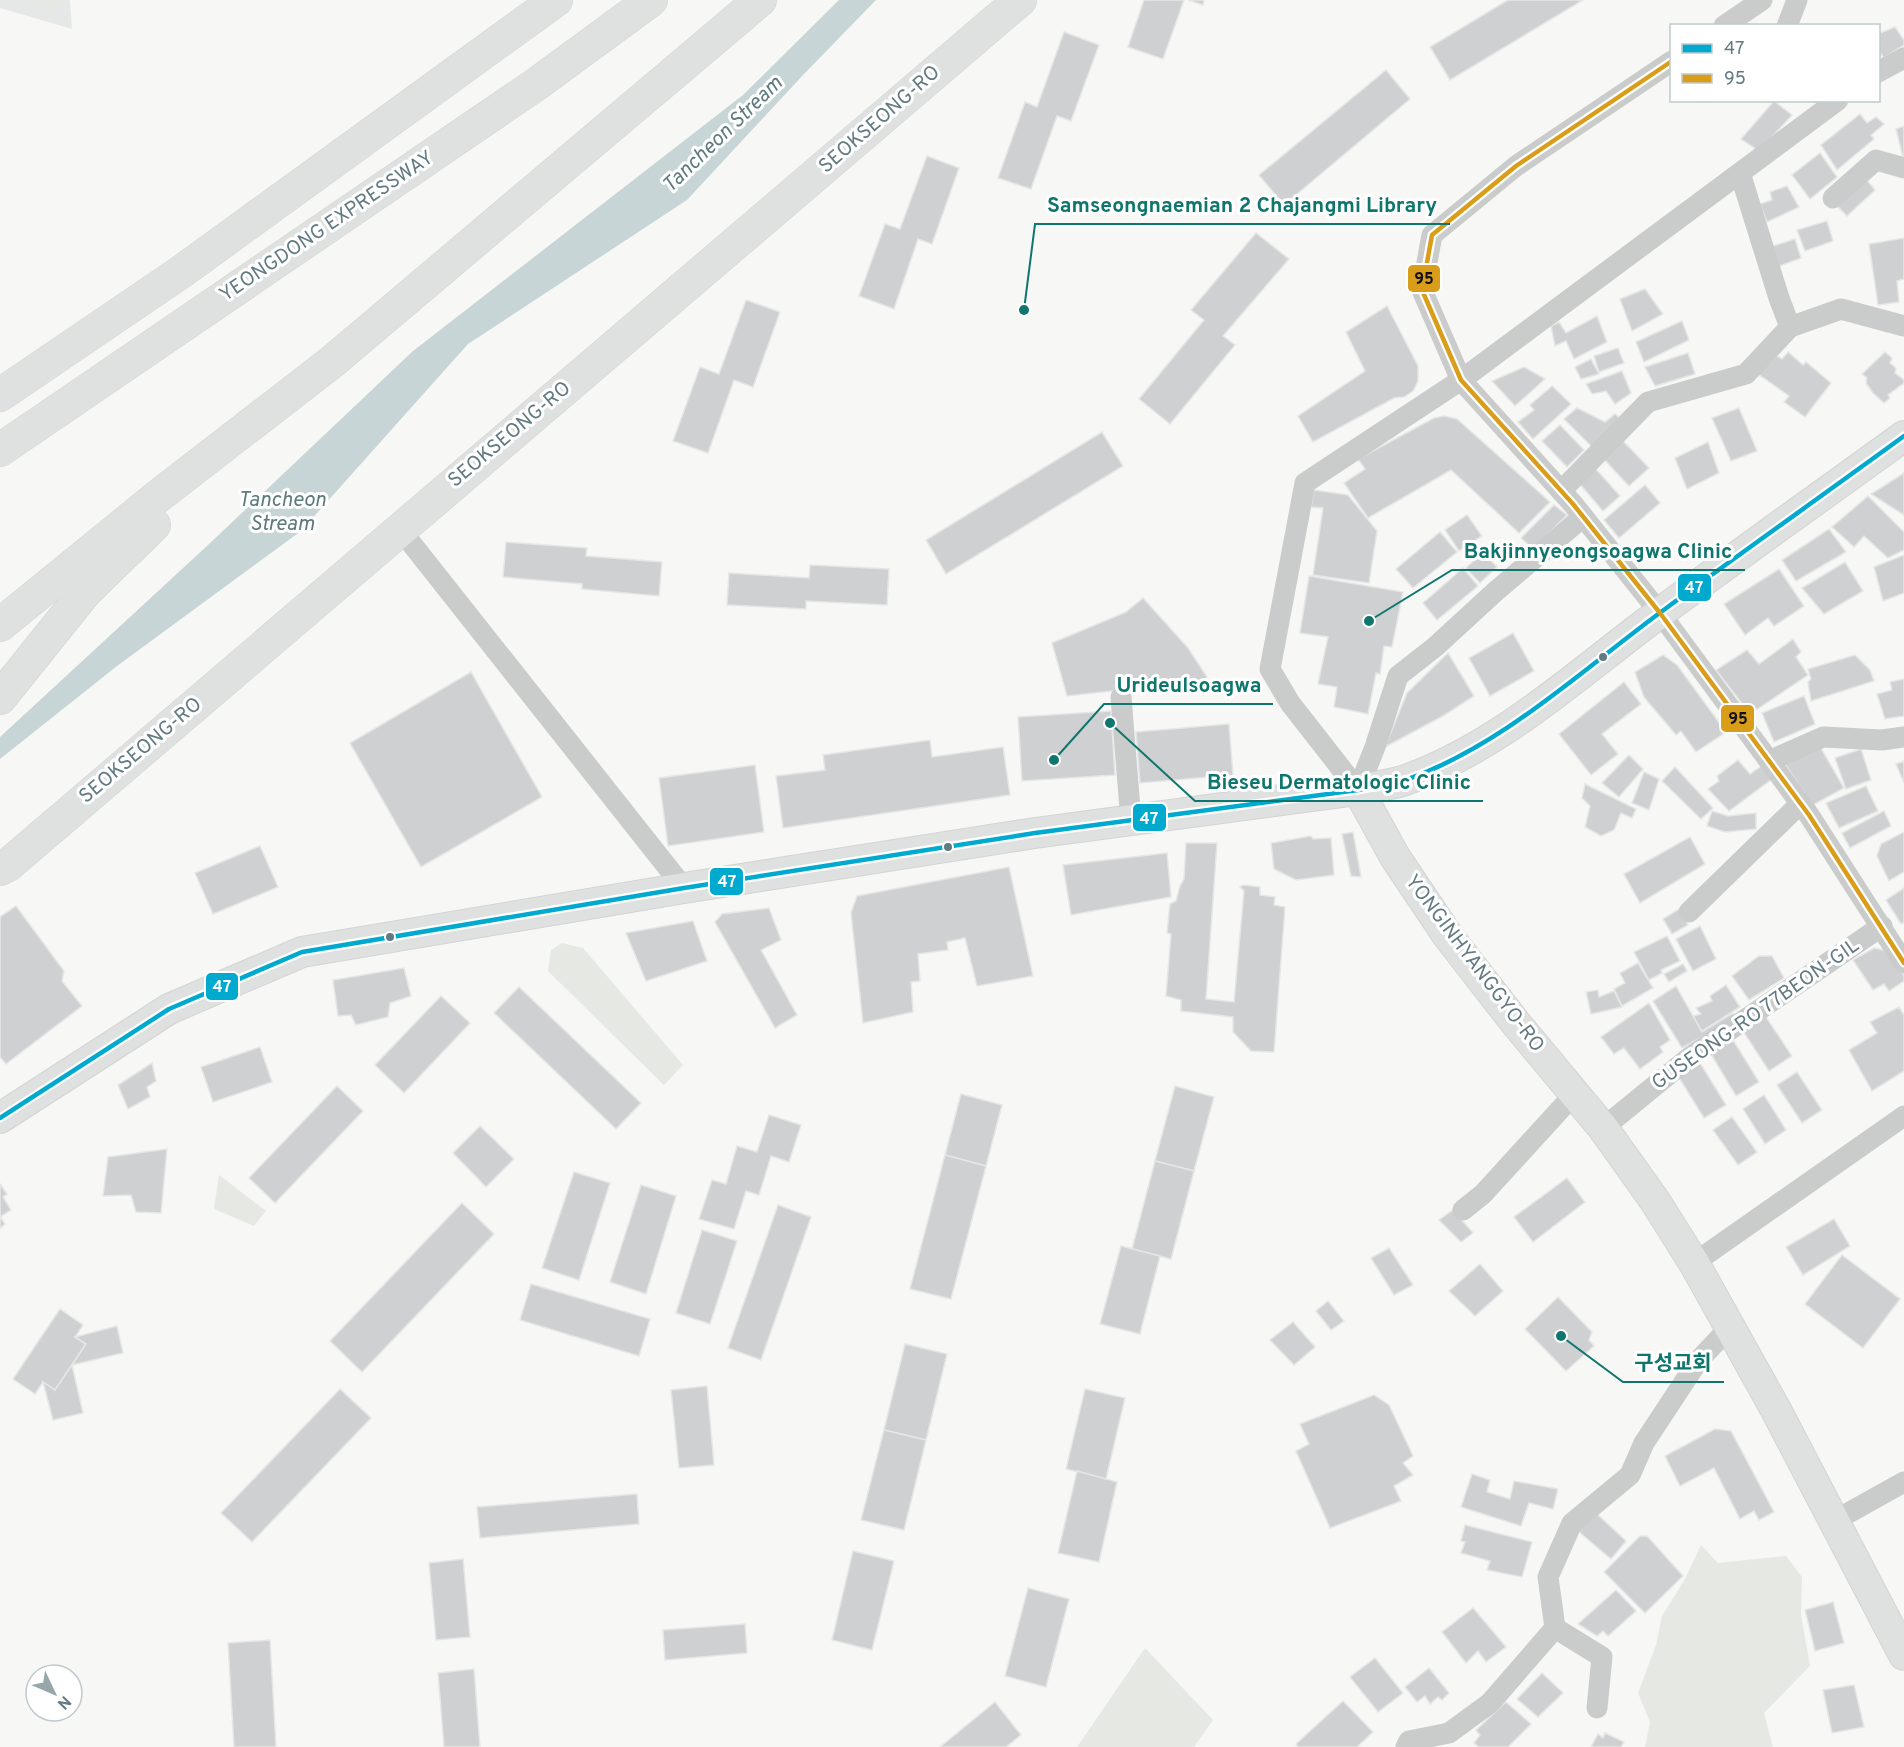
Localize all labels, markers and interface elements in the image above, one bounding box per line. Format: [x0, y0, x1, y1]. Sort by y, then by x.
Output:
legend [1670, 24, 1880, 102]
text: 47 [1724, 38, 1744, 61]
street label: SEOKSEONG-RO [814, 60, 946, 180]
text: 95 [1724, 68, 1746, 91]
water label: Tancheon Stream [657, 70, 790, 199]
street label: YEONGDONG EXPRESSWAY [215, 145, 439, 308]
callout: Samseongnaemian 2 Chajangmi Library [1035, 185, 1450, 224]
text: Samseongnaemian 2 Chajangmi Library [1047, 193, 1437, 220]
line badge: 95 [1407, 264, 1441, 293]
text: 95 [1414, 270, 1434, 290]
street label: SEOKSEONG-RO [443, 376, 577, 494]
water label: Tancheon Stream [238, 487, 327, 538]
callout: Bakjinnyeongsoagwa Clinic [1452, 531, 1745, 570]
text: Bakjinnyeongsoagwa Clinic [1464, 539, 1732, 566]
line badge: 47 [1677, 573, 1712, 602]
text: 47 [1685, 579, 1703, 599]
unlabelled marker [1597, 651, 1609, 663]
callout: Urideulsoagwa [1104, 665, 1273, 704]
text: Urideulsoagwa [1116, 673, 1262, 700]
street label: SEOKSEONG-RO [74, 692, 208, 810]
line badge: 95 [1720, 704, 1755, 733]
text: 95 [1728, 710, 1748, 730]
callout: Bieseu Dermatologic Clinic [1195, 762, 1483, 801]
text: Bieseu Dermatologic Clinic [1207, 770, 1471, 797]
line badge: 47 [1132, 803, 1167, 832]
text: 47 [1140, 810, 1158, 830]
unlabelled marker [942, 841, 954, 853]
line badge: 47 [709, 867, 744, 896]
street label: YONGINHYANGGYO-RO [1399, 870, 1549, 1058]
text: 47 [718, 873, 736, 893]
unlabelled marker [384, 931, 396, 943]
street label: GUSEONG-RO 77BEON-GIL [1647, 933, 1865, 1097]
line badge: 47 [205, 972, 239, 1001]
text: 47 [213, 978, 231, 998]
callout: 구성교회 [1623, 1343, 1724, 1382]
text: 구성교회 [1634, 1351, 1712, 1378]
north arrow [24, 1663, 84, 1723]
text: N [52, 1691, 75, 1713]

